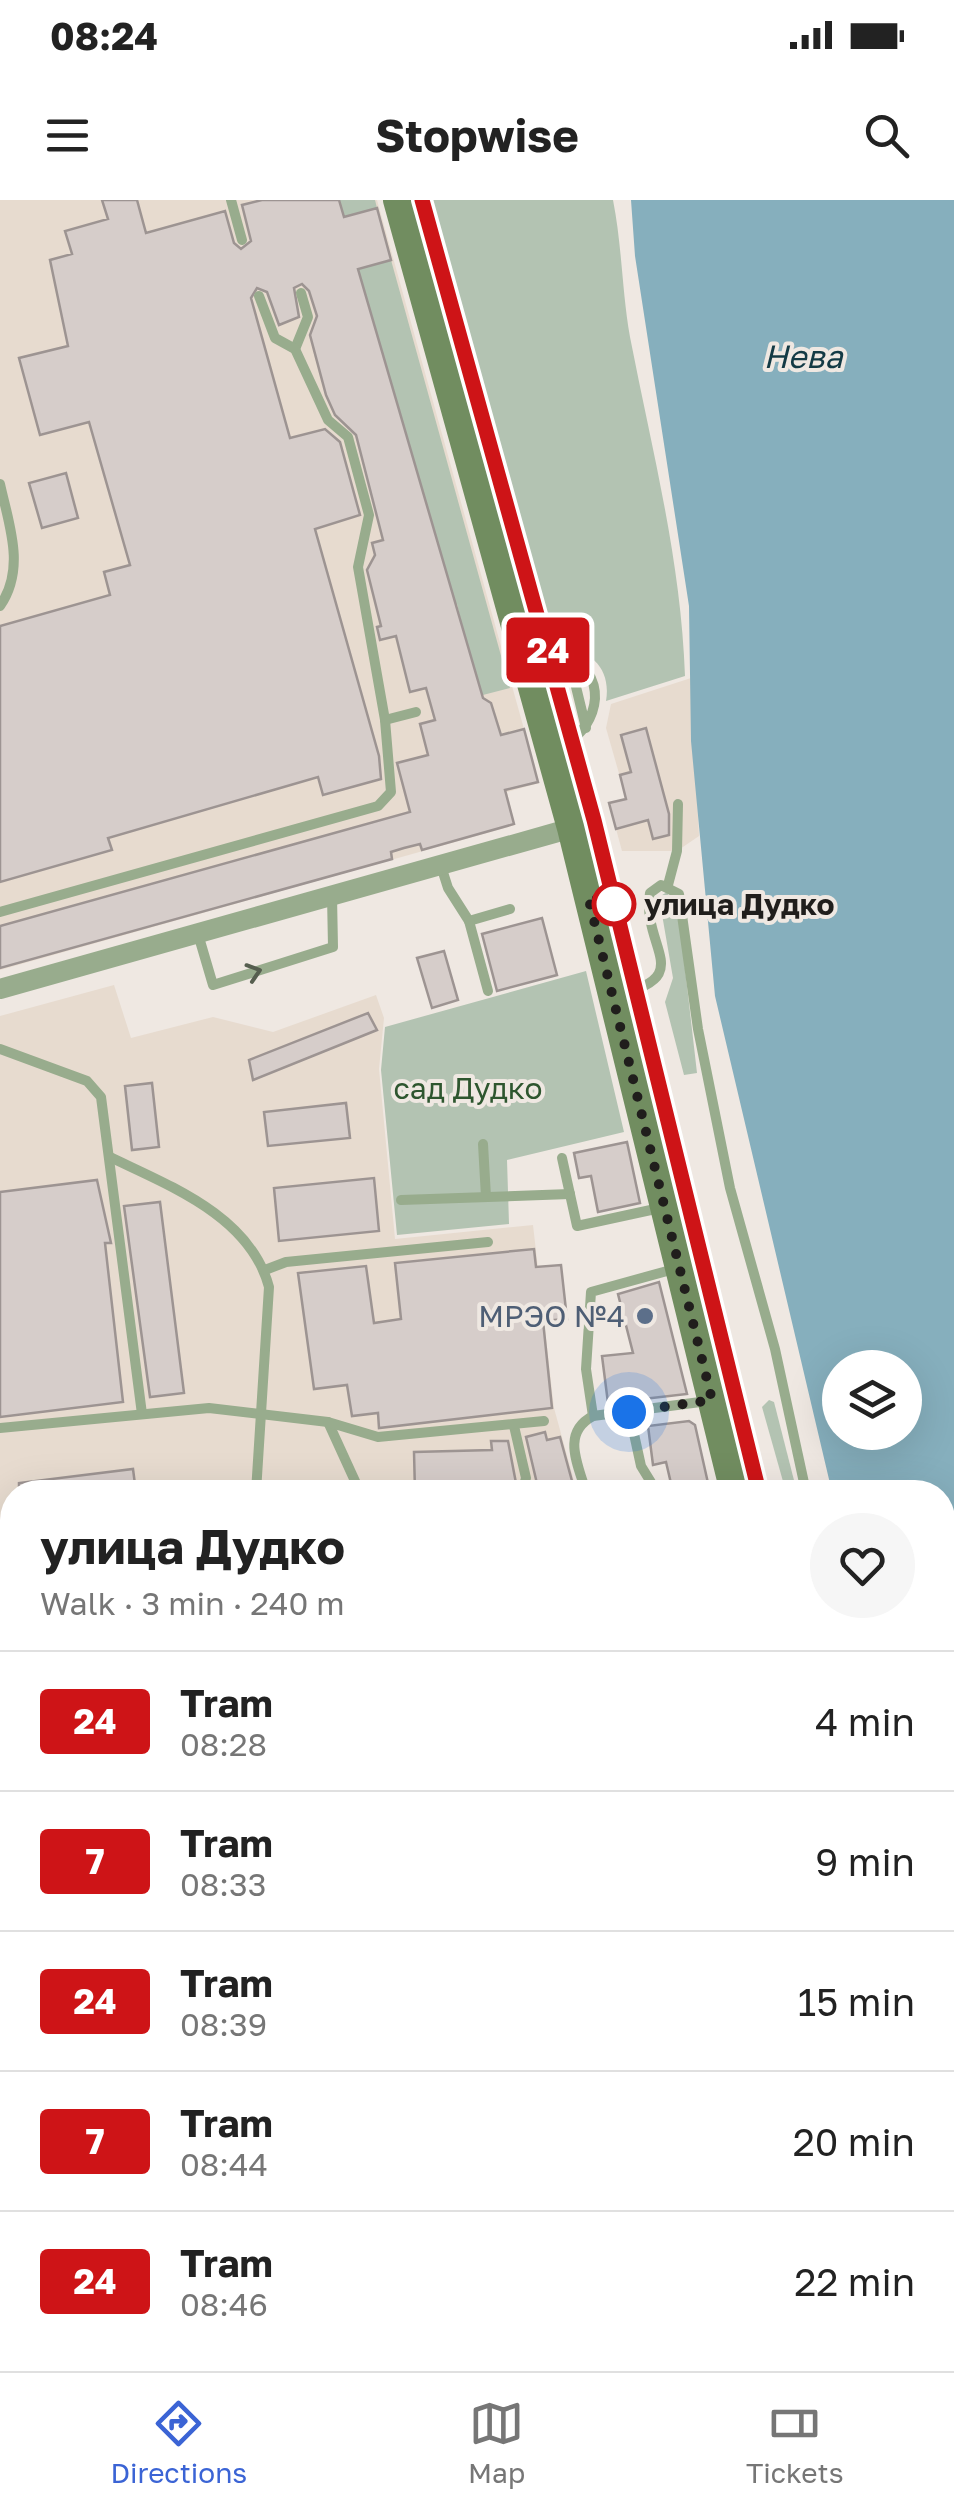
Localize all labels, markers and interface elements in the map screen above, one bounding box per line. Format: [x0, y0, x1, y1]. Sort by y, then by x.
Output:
text: 08:24 [50, 13, 158, 58]
icon: menu [40, 108, 95, 163]
text: Stopwise [375, 108, 579, 162]
icon: search [859, 108, 914, 163]
water label: Нева [763, 337, 844, 375]
line badge: 24 [503, 618, 593, 682]
text: 24 [526, 629, 570, 671]
marker: улица Дудко [593, 883, 635, 925]
place label: улица Дудко [644, 886, 835, 922]
one-way arrow [245, 963, 262, 984]
park label: сад Дудко [394, 1070, 542, 1106]
place label: МРЭО №4 [478, 1298, 625, 1334]
marker: МРЭО №4 [634, 1305, 656, 1327]
map controls [822, 1350, 922, 1450]
button: layers [822, 1350, 922, 1450]
your location [604, 1387, 654, 1437]
button: heart [810, 1513, 915, 1618]
text: улица Дудко [40, 1517, 345, 1575]
text: Walk · 3 min · 240 m [40, 1584, 345, 1622]
text: Tram [180, 1680, 273, 1725]
text: 4 min [815, 1699, 915, 1744]
text: 24 [73, 1700, 117, 1742]
text: 08:28 [180, 1725, 267, 1763]
text: Tram [180, 1820, 273, 1865]
text: 9 min [815, 1839, 915, 1884]
text: 7 [85, 1840, 105, 1882]
text: 08:33 [180, 1865, 266, 1903]
text: Tram [180, 1960, 273, 2005]
text: 15 min [798, 1979, 915, 2024]
text: 24 [73, 1980, 117, 2022]
text: 08:39 [180, 2005, 267, 2043]
text: Tram [180, 2100, 273, 2145]
text: 20 min [793, 2119, 915, 2164]
text: 7 [85, 2120, 105, 2162]
text: 08:44 [180, 2145, 268, 2183]
text: Tram [180, 2240, 273, 2285]
text: 22 min [794, 2259, 915, 2304]
text: 24 [73, 2260, 117, 2302]
text: 08:46 [180, 2285, 268, 2323]
tab: Directions [110, 2396, 247, 2489]
tab: Map [468, 2396, 525, 2489]
tab: Tickets [746, 2396, 844, 2489]

